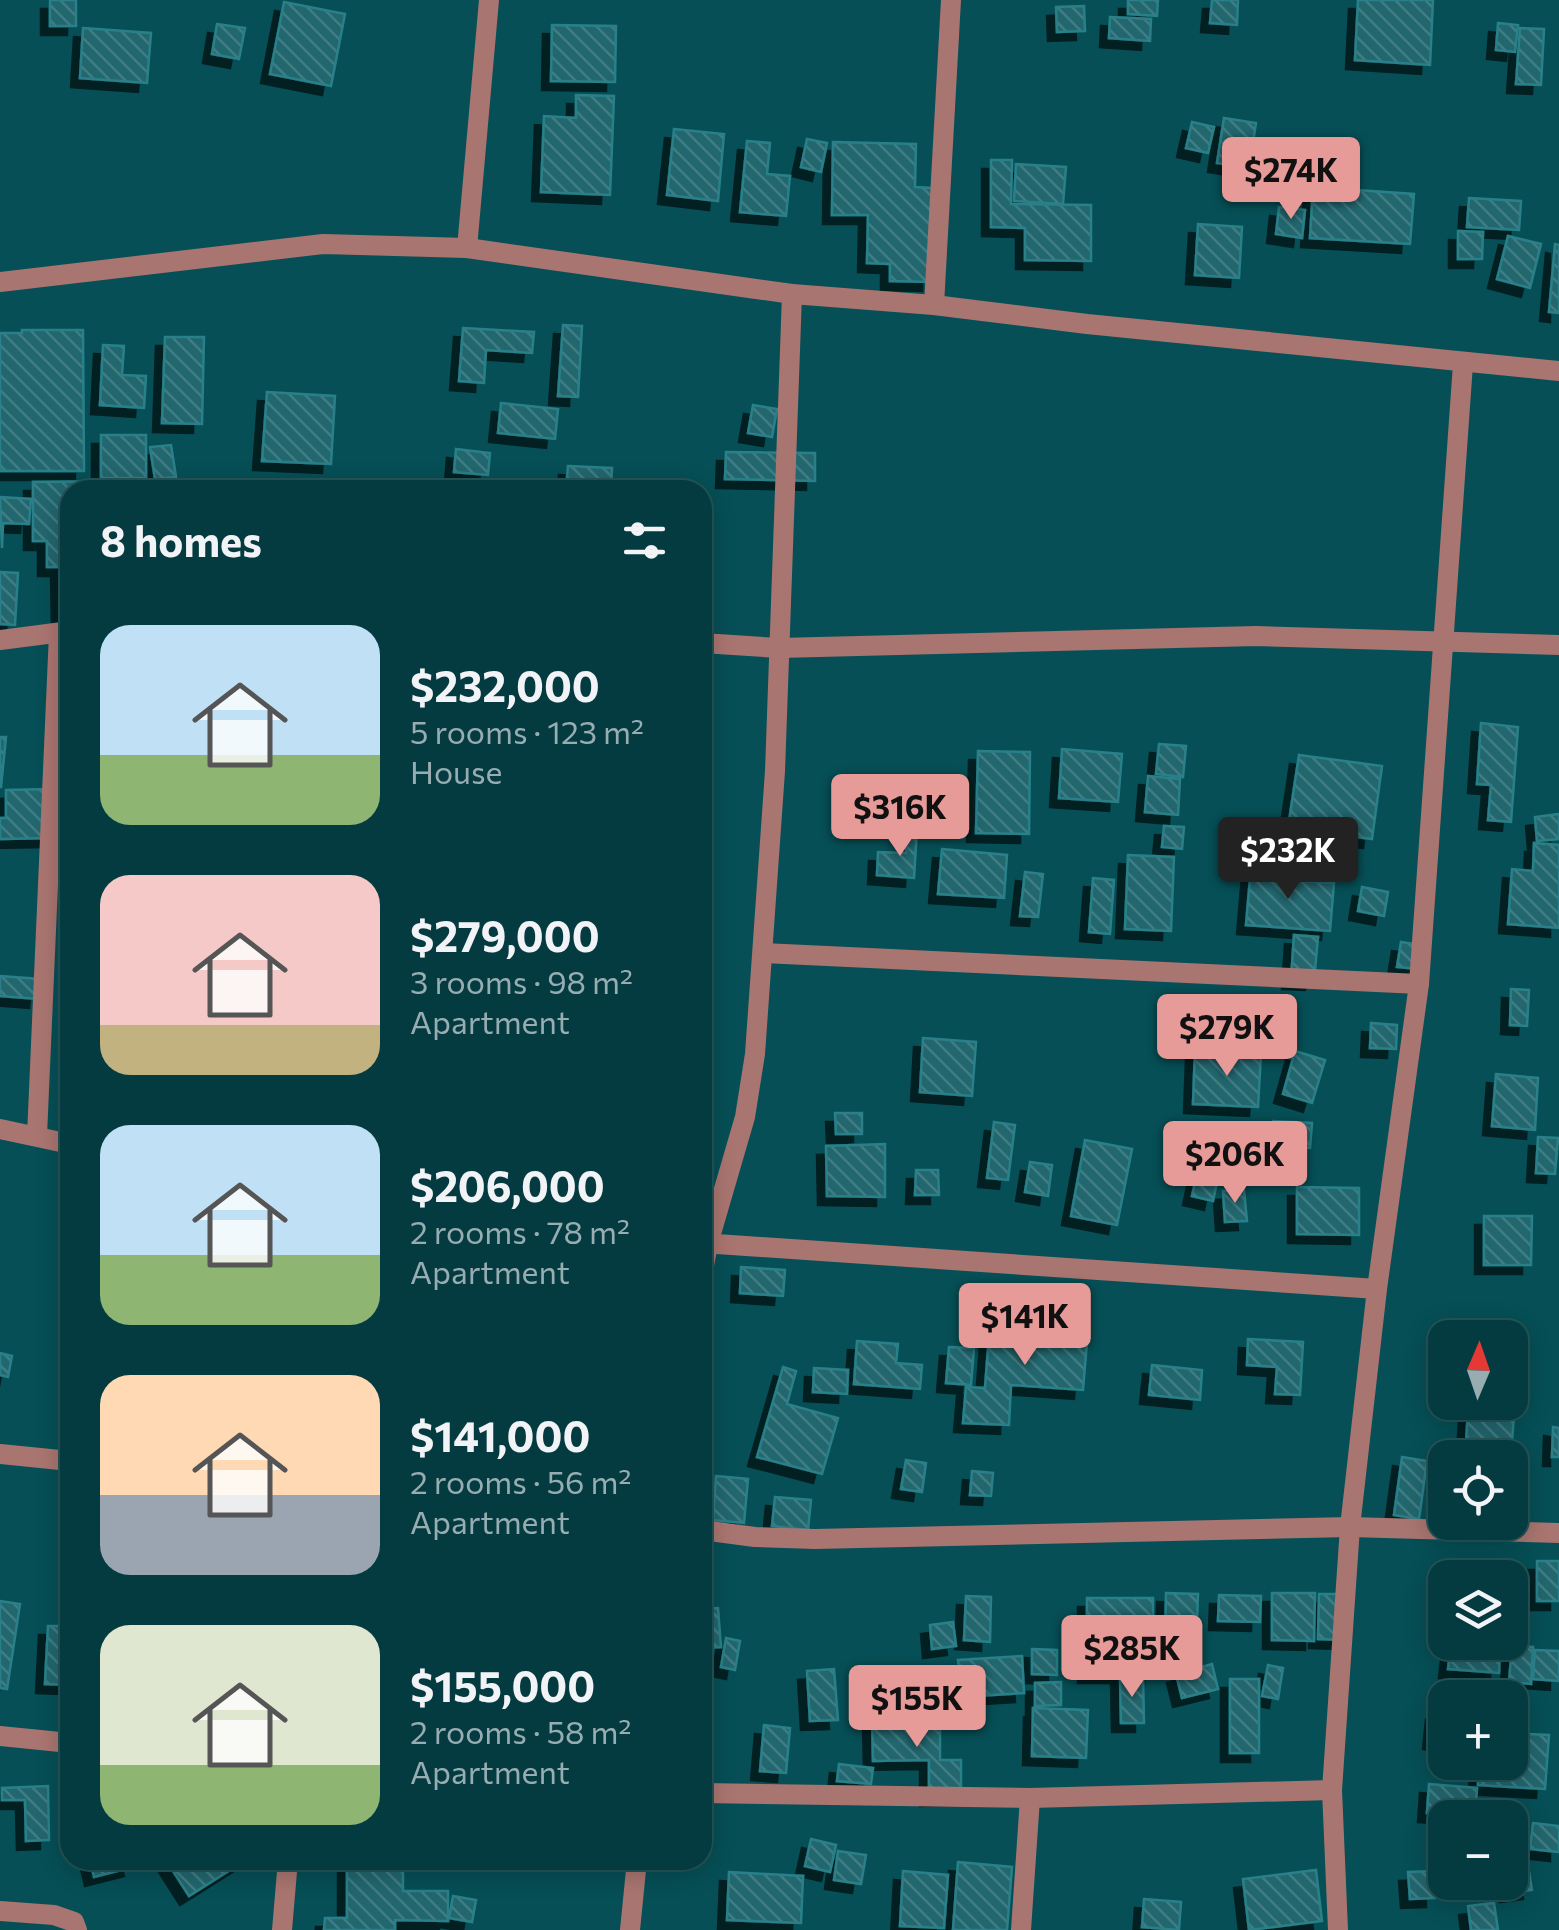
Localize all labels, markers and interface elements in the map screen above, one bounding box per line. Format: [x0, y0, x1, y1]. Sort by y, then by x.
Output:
pin: $274K [1221, 137, 1361, 222]
text: $274K [1244, 149, 1338, 189]
icon: filters [617, 513, 672, 568]
text: 8 homes [100, 514, 262, 566]
text: $232,000 [410, 659, 600, 711]
icon: home [180, 665, 300, 785]
text: 5 rooms · 123 m² [410, 711, 644, 751]
text: House [410, 751, 502, 791]
pin: $316K [830, 774, 970, 859]
text: $316K [853, 786, 947, 826]
pin: $232K [1218, 817, 1358, 902]
text: $232K [1240, 829, 1336, 869]
text: $279,000 [410, 909, 600, 961]
icon: home [180, 915, 300, 1035]
text: 3 rooms · 98 m² [410, 961, 633, 1001]
pin: $279K [1157, 994, 1297, 1079]
text: Apartment [410, 1001, 570, 1041]
text: $279K [1179, 1006, 1275, 1046]
pin: $206K [1165, 1121, 1305, 1206]
text: $206K [1185, 1133, 1285, 1173]
text: $206,000 [410, 1159, 605, 1211]
icon: home [180, 1165, 300, 1285]
text: 2 rooms · 78 m² [410, 1211, 630, 1251]
text: Apartment [410, 1251, 570, 1291]
pin: $141K [955, 1283, 1095, 1368]
text: $141K [981, 1295, 1069, 1335]
north arrow [1428, 1320, 1528, 1420]
map controls [1428, 1320, 1528, 1900]
text: $141,000 [410, 1409, 590, 1461]
icon: home [180, 1415, 300, 1535]
button: locate [1428, 1440, 1528, 1540]
text: 2 rooms · 56 m² [410, 1461, 631, 1501]
text: Apartment [410, 1501, 570, 1541]
button: layers [1428, 1560, 1528, 1660]
pin: $285K [1062, 1615, 1202, 1700]
text: $285K [1083, 1627, 1181, 1667]
text: $155,000 [410, 1659, 595, 1711]
icon: home [180, 1665, 300, 1785]
pin: $155K [847, 1665, 987, 1750]
text: $155K [871, 1677, 963, 1717]
button: + [1428, 1680, 1528, 1780]
text: 2 rooms · 58 m² [410, 1711, 631, 1751]
text: Apartment [410, 1751, 570, 1791]
button: − [1428, 1800, 1528, 1900]

